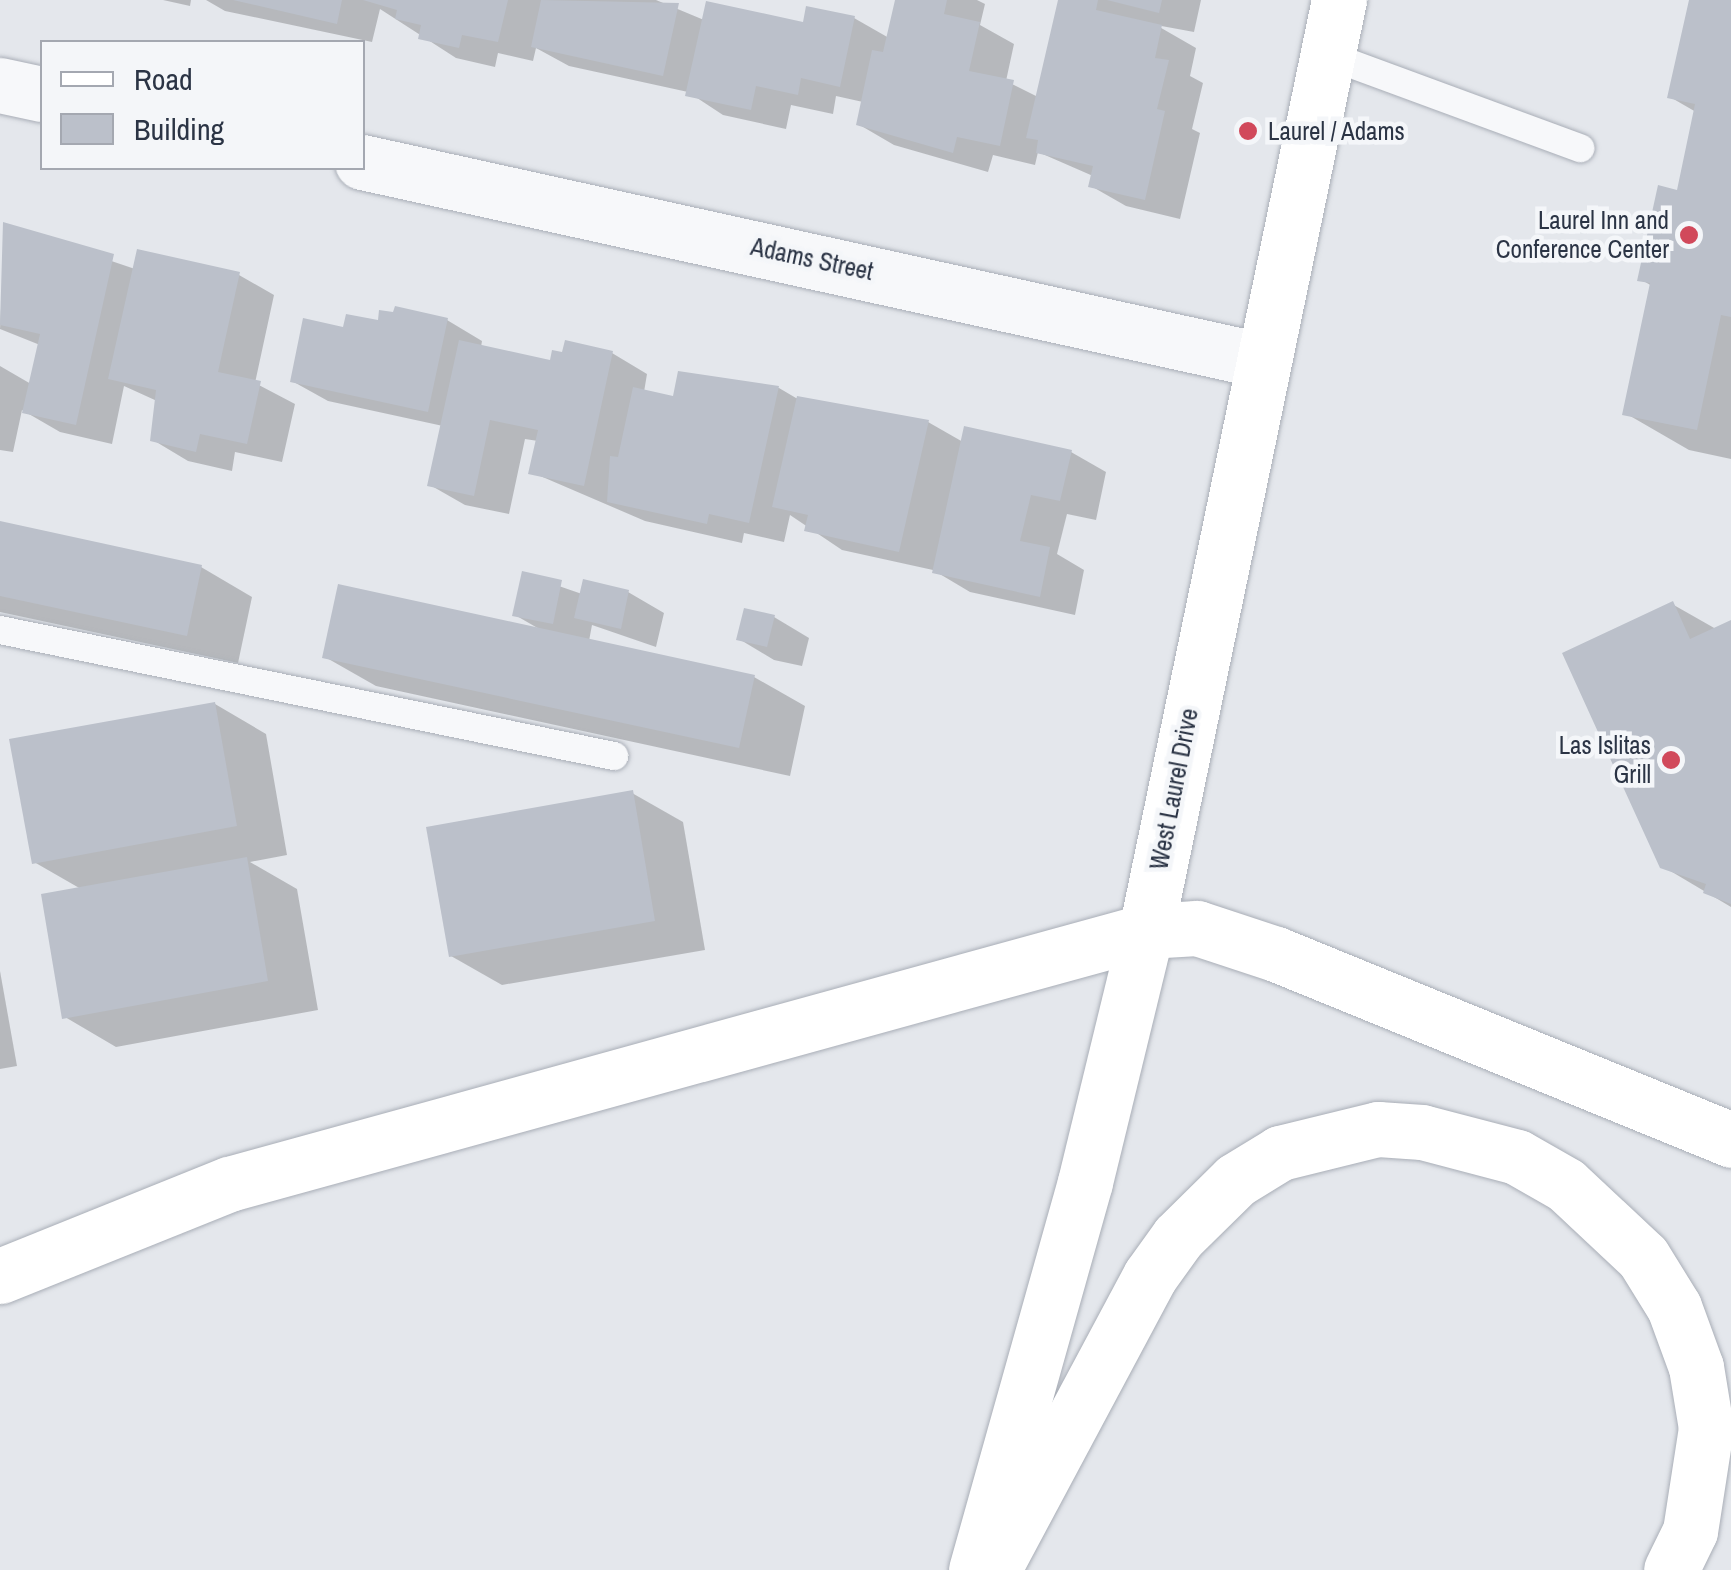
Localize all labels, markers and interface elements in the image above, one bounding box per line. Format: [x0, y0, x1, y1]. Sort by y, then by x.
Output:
legend [40, 40, 365, 170]
text: Road [134, 59, 193, 99]
text: Building [134, 109, 224, 149]
place label: Laurel / Adams [1268, 116, 1406, 146]
marker: Laurel / Adams [1237, 120, 1259, 142]
place label: Laurel Inn and Conference Center [1496, 206, 1669, 265]
marker: Laurel Inn and Conference Center [1678, 224, 1700, 246]
street label: Adams Street [748, 231, 876, 287]
street label: West Laurel Drive [1144, 706, 1204, 872]
place label: Las Islitas Grill [1559, 731, 1651, 790]
marker: Las Islitas Grill [1660, 749, 1682, 771]

